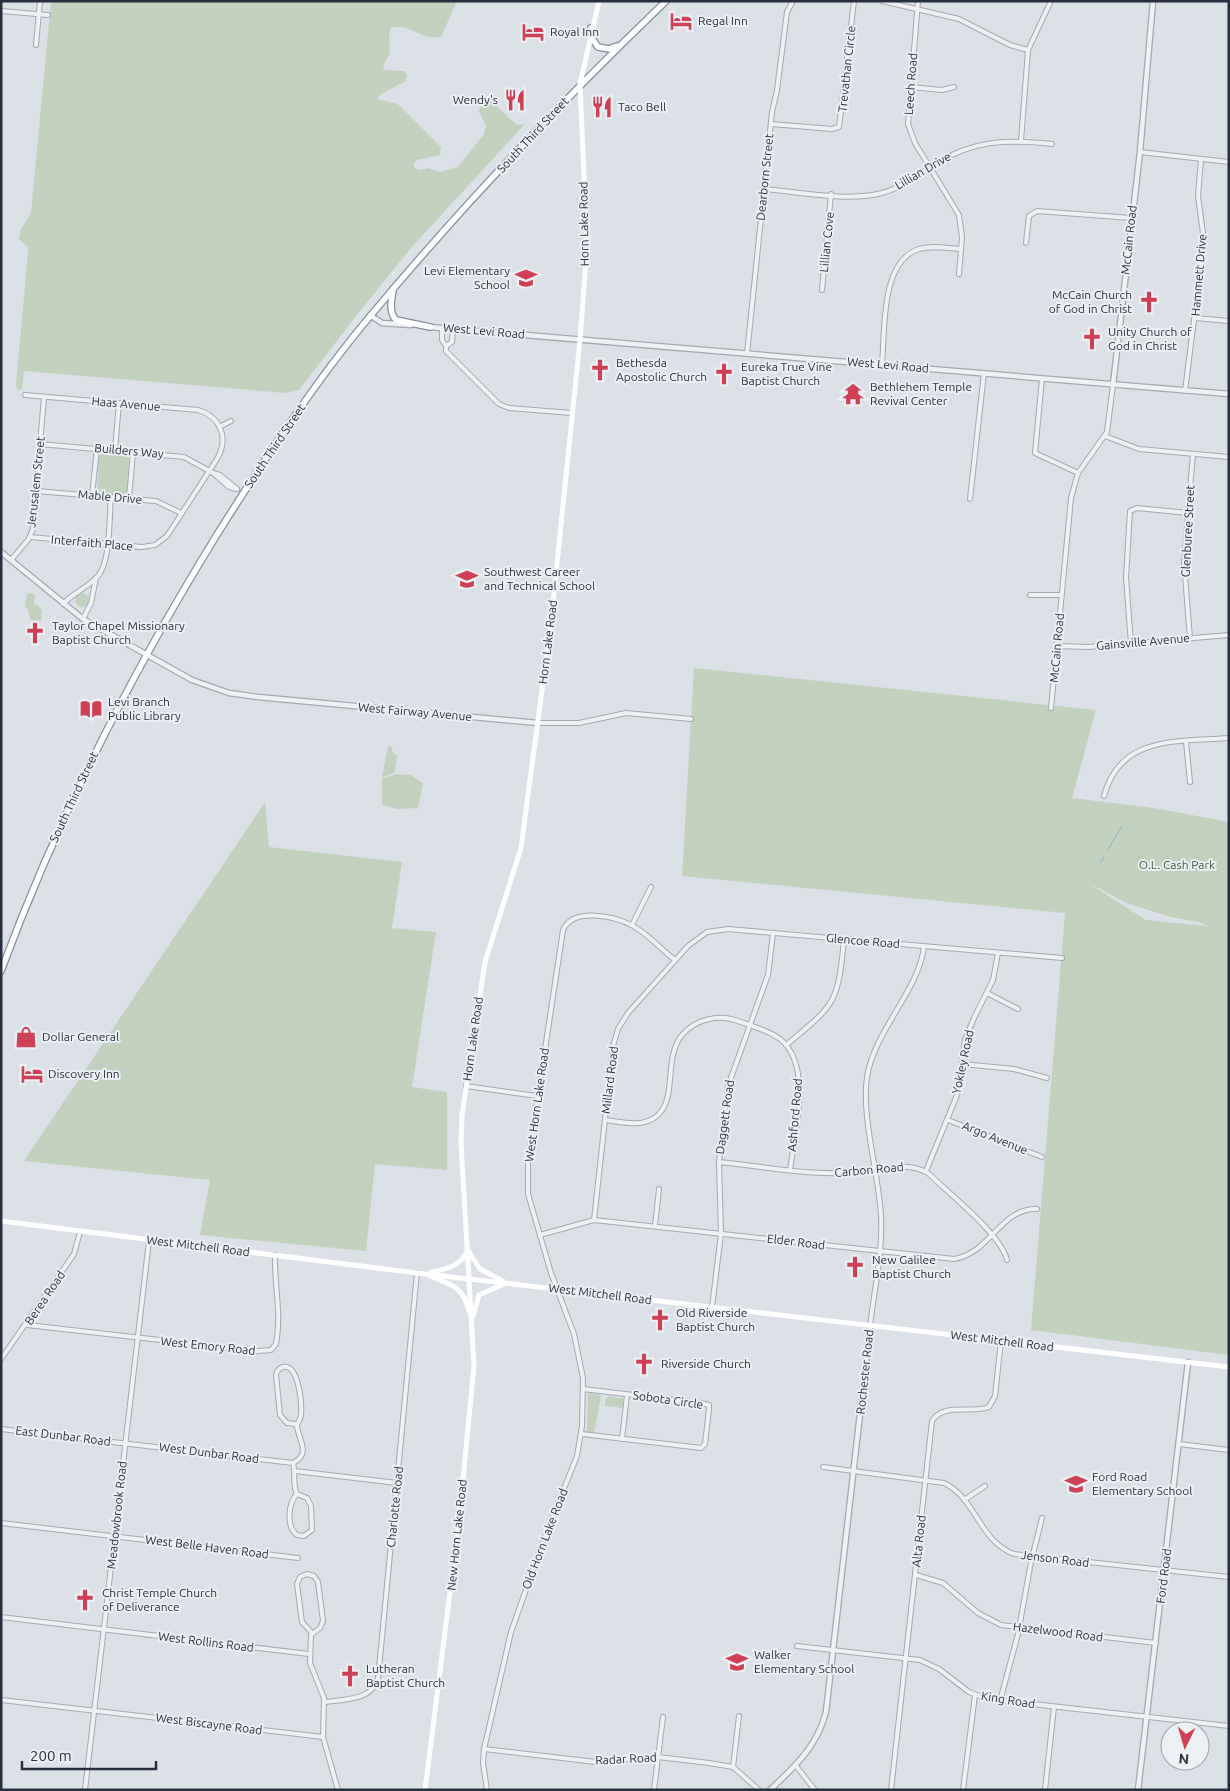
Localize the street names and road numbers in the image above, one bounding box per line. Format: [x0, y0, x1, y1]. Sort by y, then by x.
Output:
street label: Trevathan Circle [835, 25, 858, 113]
street label: Leech Road [902, 52, 919, 115]
street label: South Third Street [494, 94, 571, 175]
street label: Dearborn Street [753, 132, 776, 221]
street label: Lillian Drive [892, 149, 953, 192]
street label: Horn Lake Road [576, 182, 591, 266]
street label: McCain Road [1118, 205, 1139, 275]
street label: Lillian Cove [817, 211, 836, 273]
street label: Hammett Drive [1188, 233, 1209, 317]
street label: West Levi Road [443, 320, 526, 341]
street label: West Levi Road [847, 354, 930, 375]
street label: Haas Avenue [91, 394, 161, 413]
street label: South Third Street [242, 401, 308, 490]
street label: Jerusalem Street [24, 435, 47, 528]
street label: Builders Way [94, 441, 164, 460]
street label: Glenburee Street [1179, 484, 1196, 578]
street label: Mable Drive [77, 487, 143, 506]
street label: Interfaith Place [50, 532, 134, 553]
street label: Horn Lake Road [536, 599, 559, 685]
street label: McCain Road [1047, 613, 1066, 683]
street label: Gainsville Avenue [1096, 631, 1190, 652]
street label: West Fairway Avenue [358, 700, 473, 723]
street label: South Third Street [47, 749, 100, 844]
street label: Glencoe Road [826, 931, 901, 950]
street label: Horn Lake Road [460, 996, 485, 1082]
street label: Yokley Road [949, 1029, 976, 1095]
street label: Millard Road [599, 1046, 620, 1114]
street label: West Horn Lake Road [522, 1047, 551, 1163]
street label: Ashford Road [785, 1078, 804, 1152]
street label: Daggett Road [713, 1079, 736, 1155]
street label: Argo Avenue [961, 1119, 1030, 1157]
street label: Carbon Road [834, 1160, 904, 1179]
street label: Elder Road [766, 1231, 826, 1252]
street label: West Mitchell Road [146, 1233, 250, 1258]
street label: Berea Road [22, 1268, 67, 1327]
street label: West Mitchell Road [548, 1281, 652, 1306]
street label: West Mitchell Road [950, 1328, 1054, 1353]
street label: Rochester Road [854, 1329, 875, 1415]
street label: West Emory Road [160, 1334, 256, 1357]
street label: Sobota Circle [632, 1388, 704, 1411]
street label: East Dunbar Road [15, 1423, 111, 1448]
street label: West Dunbar Road [158, 1440, 260, 1465]
street label: Meadowbrook Road [104, 1460, 129, 1570]
street label: Charlotte Road [384, 1466, 405, 1548]
street label: New Horn Lake Road [444, 1479, 469, 1591]
street label: Old Horn Lake Road [519, 1487, 570, 1591]
street label: Alta Road [909, 1514, 928, 1568]
street label: West Belle Haven Road [145, 1532, 270, 1561]
street label: Jenson Road [1020, 1548, 1090, 1569]
street label: Ford Road [1154, 1548, 1173, 1604]
street label: Hazelwood Road [1012, 1620, 1104, 1643]
street label: West Rollins Road [157, 1629, 255, 1654]
street label: King Road [980, 1689, 1036, 1710]
street label: West Biscayne Road [155, 1711, 263, 1736]
street label: Radar Road [595, 1750, 657, 1767]

